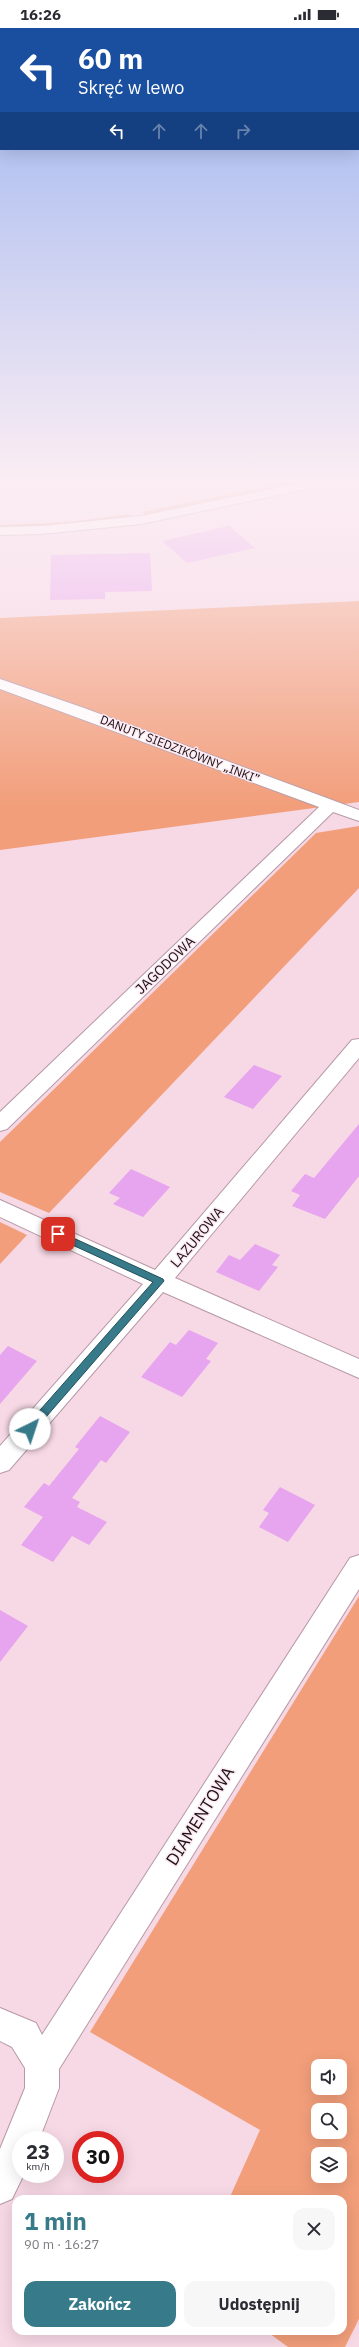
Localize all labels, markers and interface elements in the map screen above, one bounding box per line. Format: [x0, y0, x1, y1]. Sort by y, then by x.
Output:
text: 16:26 [20, 5, 61, 24]
text: 60 m [78, 40, 143, 77]
icon: left [12, 44, 64, 96]
text: Skręć w lewo [78, 76, 184, 99]
icon: left [106, 120, 128, 142]
icon: ahead [148, 120, 170, 142]
icon: ahead [190, 120, 212, 142]
icon: right [232, 120, 254, 142]
street label: DANUTY SIEDZIKÓWNY „INKI” [98, 712, 262, 786]
street label: JAGODOWA [131, 932, 199, 998]
street label: LAZUROWA [166, 1203, 228, 1271]
pin [41, 1217, 75, 1251]
icon: arrive [47, 1223, 69, 1245]
position arrow [9, 1408, 51, 1450]
street label: DIAMENTOWA [161, 1762, 239, 1869]
map controls [311, 2059, 347, 2183]
button: sound [311, 2059, 347, 2095]
button: search [311, 2103, 347, 2139]
speed limit sign: 30 [72, 2131, 124, 2183]
text: 23 [26, 2138, 50, 2165]
button: layers [311, 2147, 347, 2183]
text: km/h [26, 2160, 50, 2173]
text: 1 min [24, 2205, 87, 2237]
button: close [293, 2208, 335, 2250]
text: 90 m · 16:27 [24, 2236, 99, 2253]
button: Zakończ [24, 2281, 176, 2327]
button: Udostępnij [184, 2281, 335, 2327]

